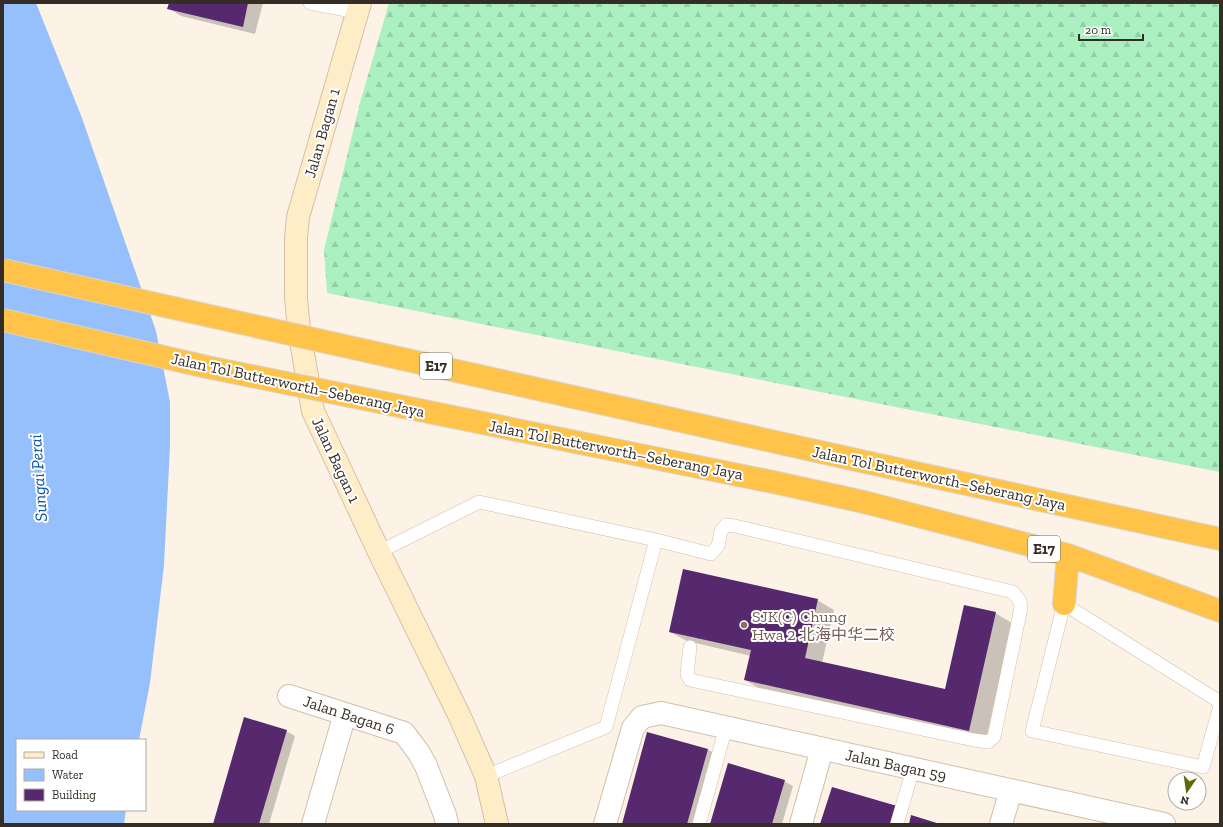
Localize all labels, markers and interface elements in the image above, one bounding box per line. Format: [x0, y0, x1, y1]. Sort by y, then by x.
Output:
scale bar [1079, 16, 1143, 42]
text: 20 m [1085, 23, 1112, 37]
street label: Jalan Bagan 1 [300, 86, 344, 180]
street label: Jalan Tol Butterworth–Seberang Jaya [170, 349, 427, 421]
road number: E17 [420, 353, 452, 379]
street label: Jalan Bagan 1 [308, 414, 364, 506]
street label: Jalan Tol Butterworth–Seberang Jaya [487, 416, 745, 484]
water label: Sungai Perai [25, 434, 51, 522]
street label: Jalan Tol Butterworth–Seberang Jaya [811, 442, 1068, 514]
road number: E17 [1028, 536, 1060, 562]
place label: SJK(C) Chung Hwa 2 北海中华二校 [752, 607, 895, 644]
marker: SJK(C) Chung Hwa 2 北海中华二校 [739, 620, 749, 630]
street label: Jalan Bagan 6 [301, 691, 397, 739]
legend [16, 739, 146, 811]
street label: Jalan Bagan 59 [844, 745, 948, 785]
text: Road [52, 748, 78, 762]
text: Water [52, 768, 84, 782]
north arrow [1167, 771, 1207, 811]
text: Building [52, 788, 96, 802]
text: N [1179, 793, 1190, 808]

